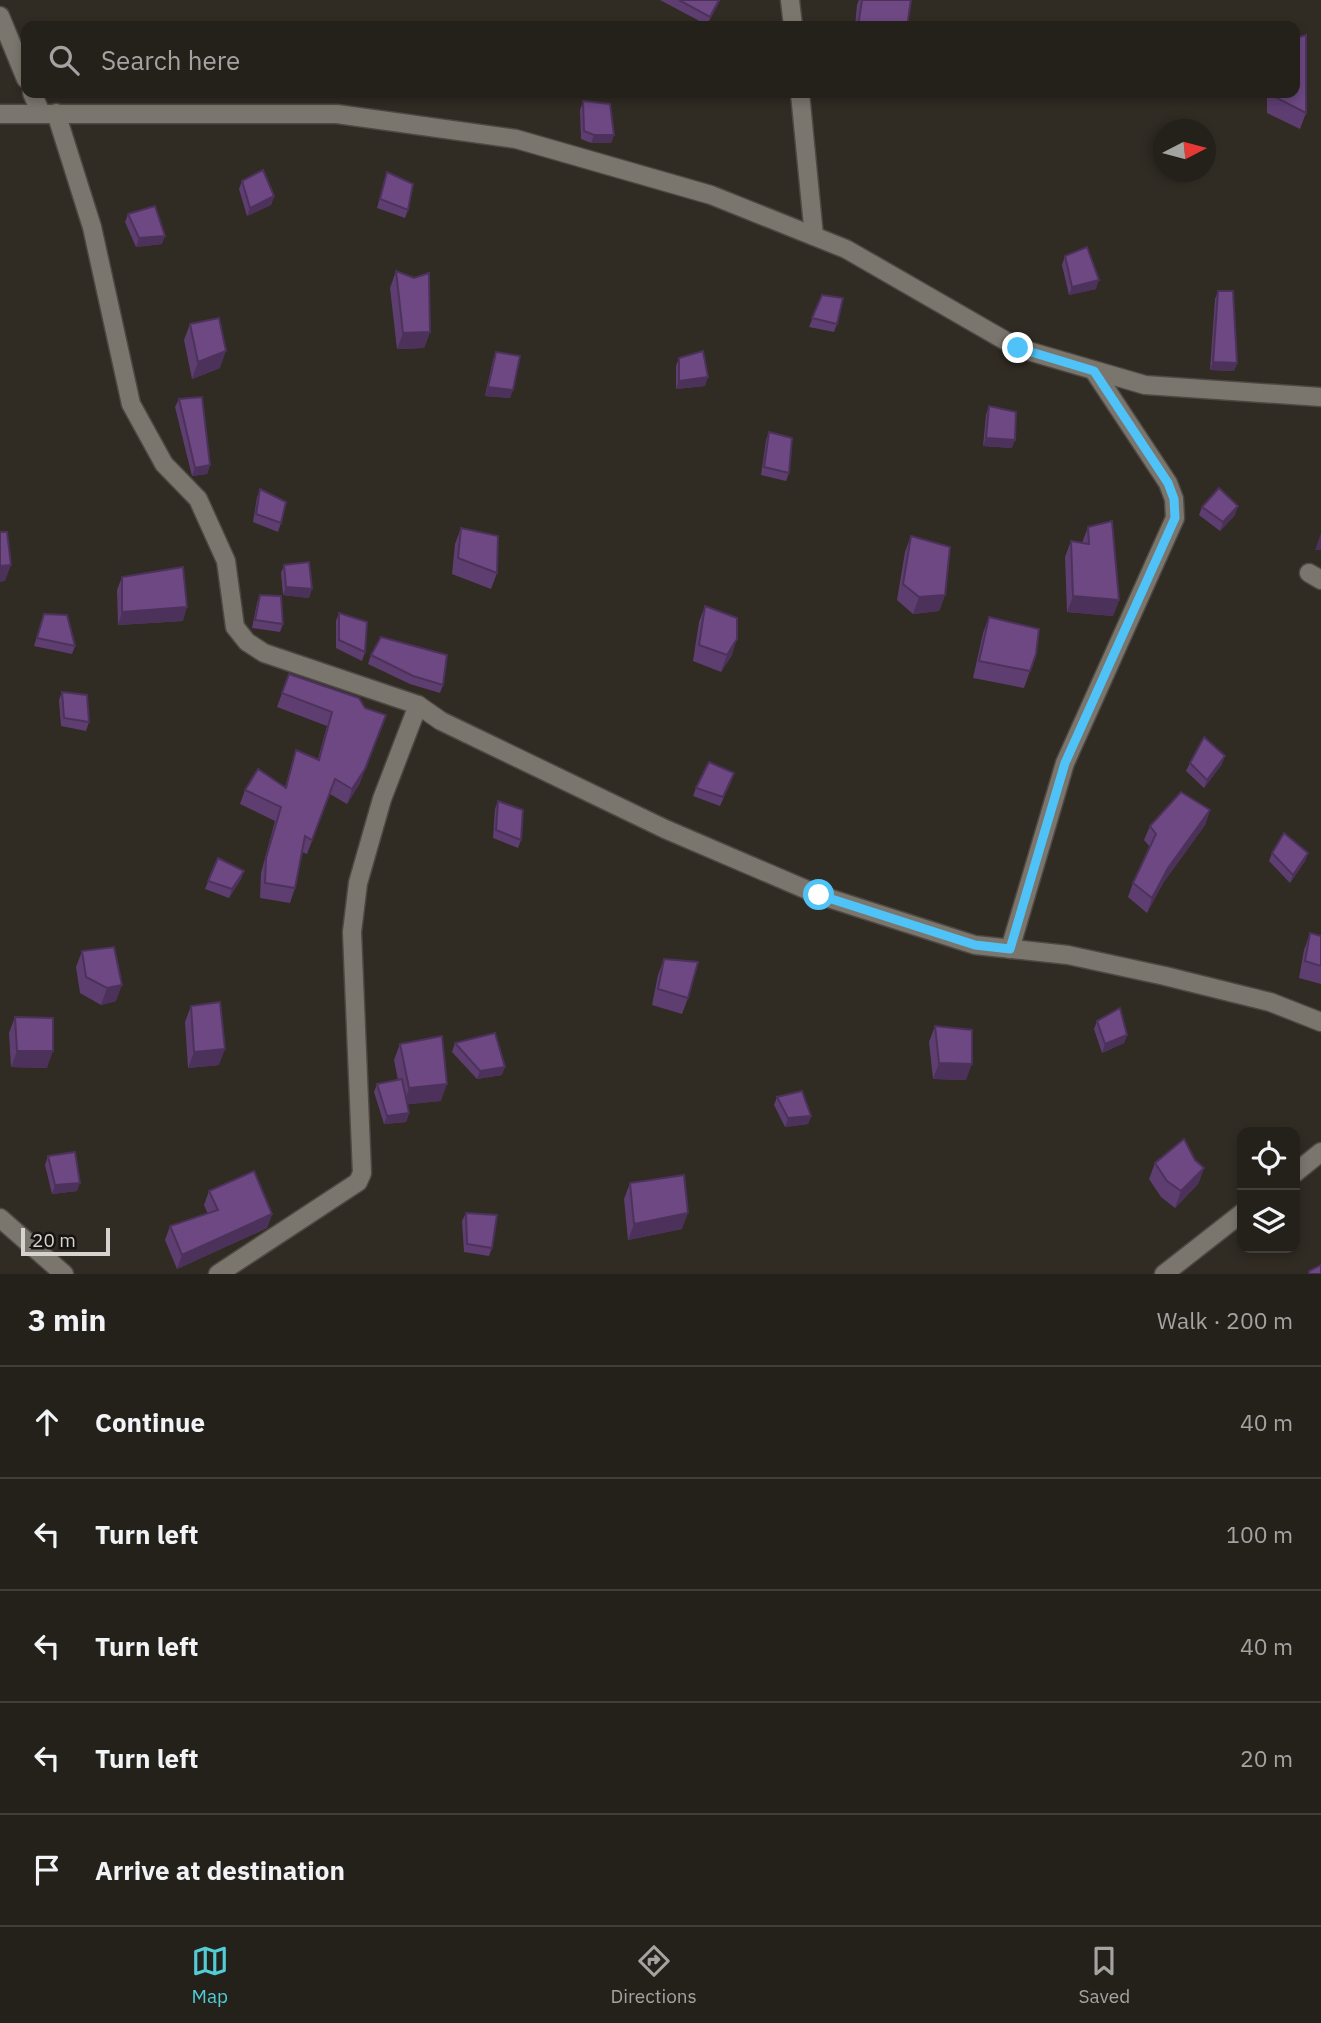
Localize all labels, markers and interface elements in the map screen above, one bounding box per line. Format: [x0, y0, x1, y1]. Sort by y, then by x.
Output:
search box [21, 21, 1300, 98]
icon: search [45, 41, 83, 79]
text: Search here [101, 43, 240, 77]
north arrow [1153, 119, 1216, 182]
route end [1002, 332, 1033, 363]
route start [803, 879, 834, 910]
map controls [1237, 1127, 1300, 1253]
button: locate [1237, 1127, 1300, 1190]
button: layers [1237, 1190, 1300, 1253]
scale bar [21, 1225, 110, 1257]
text: 20 m [32, 1228, 76, 1252]
text: 3 min [28, 1300, 106, 1339]
text: Walk · 200 m [1157, 1305, 1293, 1335]
icon: ahead [28, 1403, 66, 1441]
text: Continue [95, 1405, 205, 1439]
text: 40 m [1240, 1407, 1293, 1437]
icon: left [28, 1515, 66, 1553]
text: Turn left [95, 1517, 198, 1551]
text: 100 m [1226, 1519, 1293, 1549]
icon: left [28, 1627, 66, 1665]
text: Turn left [95, 1629, 198, 1663]
text: 40 m [1240, 1631, 1293, 1661]
icon: left [28, 1739, 66, 1777]
text: Turn left [95, 1741, 198, 1775]
text: 20 m [1240, 1743, 1293, 1773]
icon: arrive [28, 1851, 66, 1889]
text: Arrive at destination [95, 1853, 345, 1887]
tab: Map [191, 1942, 229, 2008]
tab: Directions [610, 1942, 697, 2008]
tab: Saved [1079, 1942, 1130, 2008]

